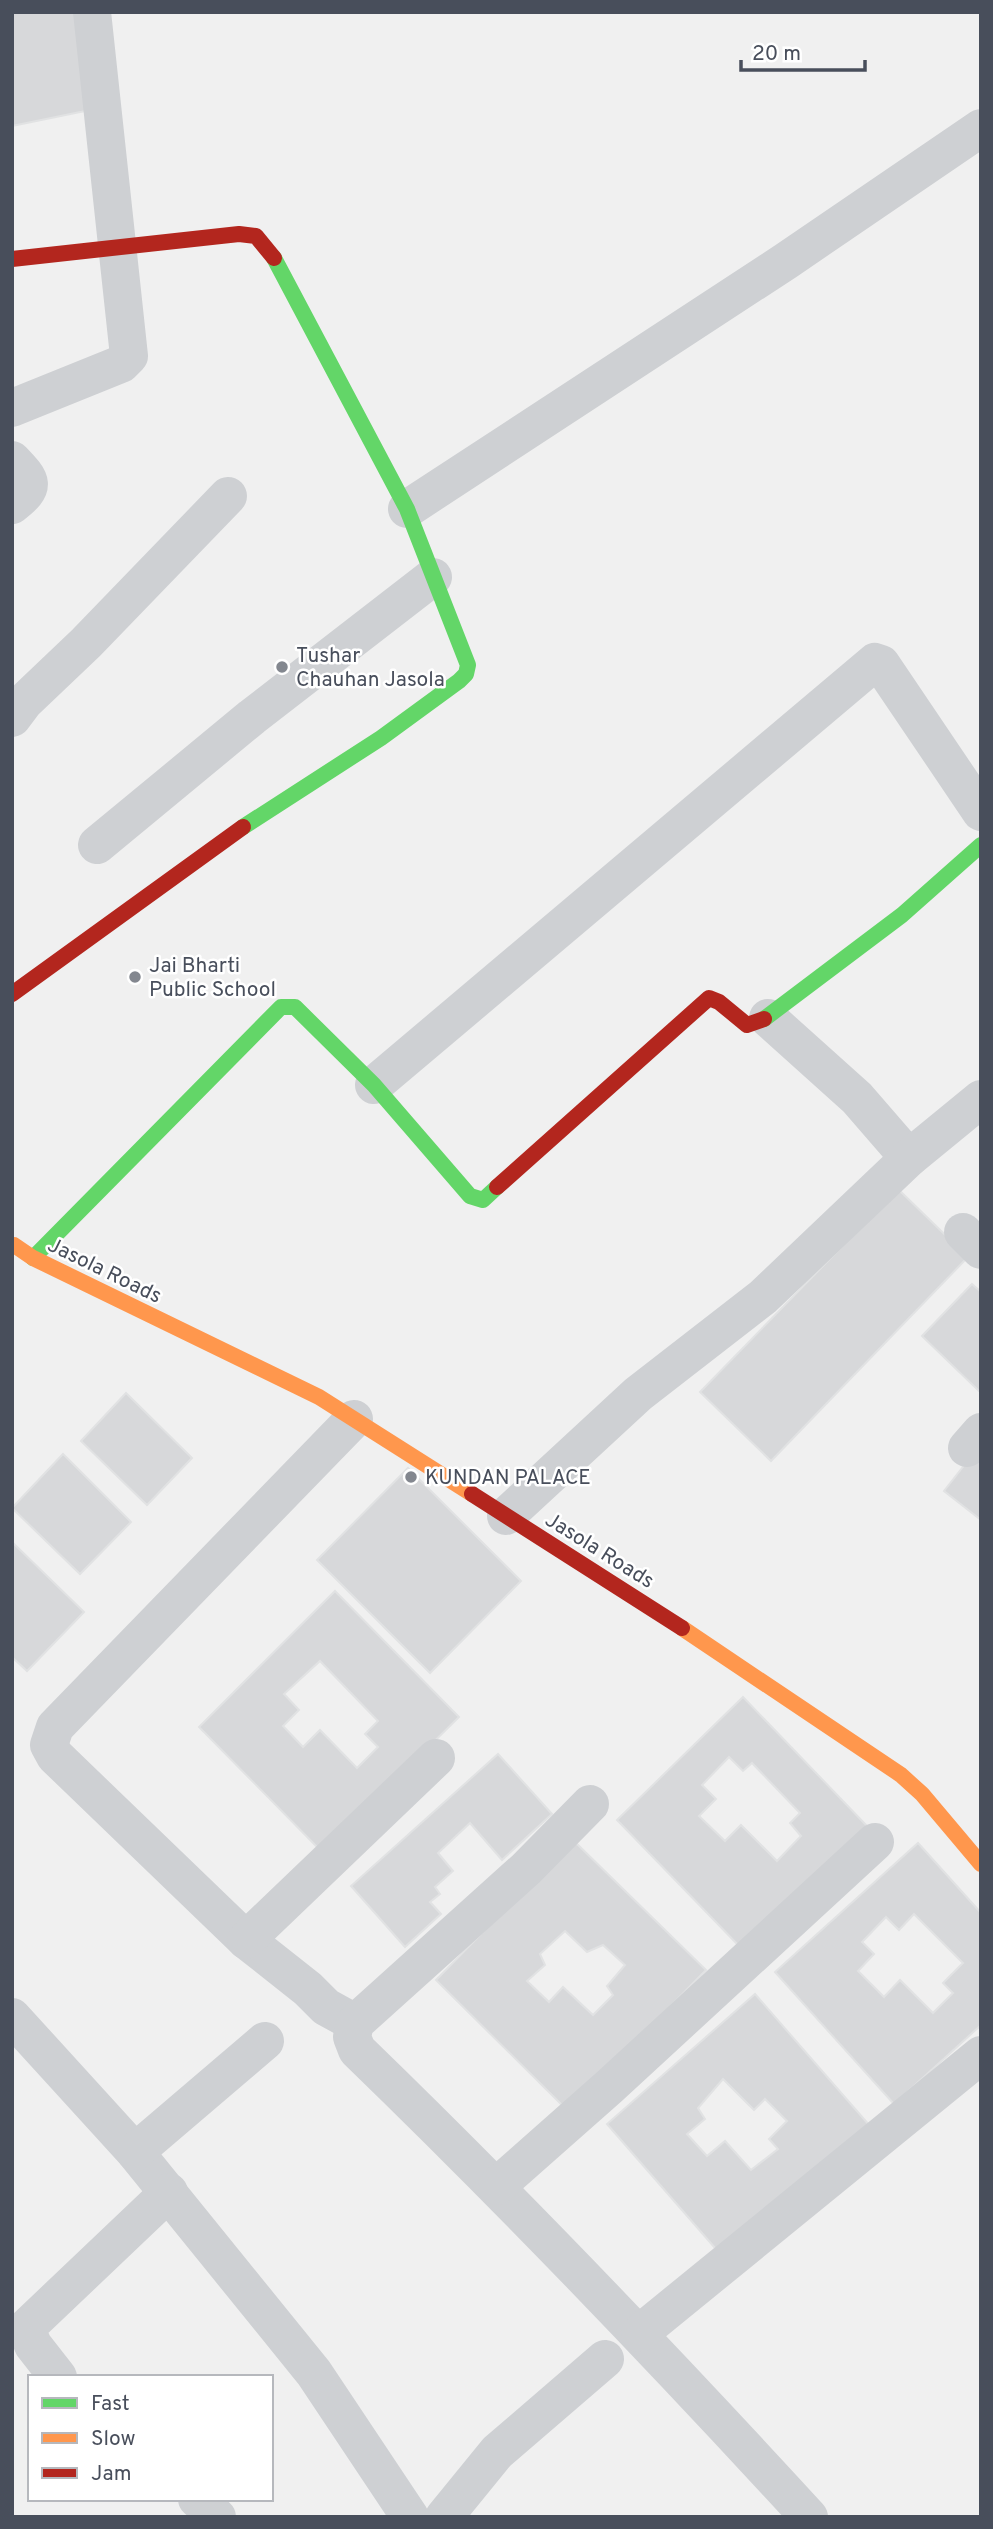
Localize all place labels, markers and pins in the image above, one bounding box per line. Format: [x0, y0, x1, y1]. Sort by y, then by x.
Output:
place label: Tushar Chauhan Jasola [296, 643, 445, 694]
marker: Tushar Chauhan Jasola [274, 659, 290, 675]
place label: Jai Bharti Public School [149, 953, 276, 1004]
marker: Jai Bharti Public School [127, 969, 143, 985]
place label: KUNDAN PALACE [425, 1465, 591, 1492]
marker: KUNDAN PALACE [403, 1469, 419, 1485]

